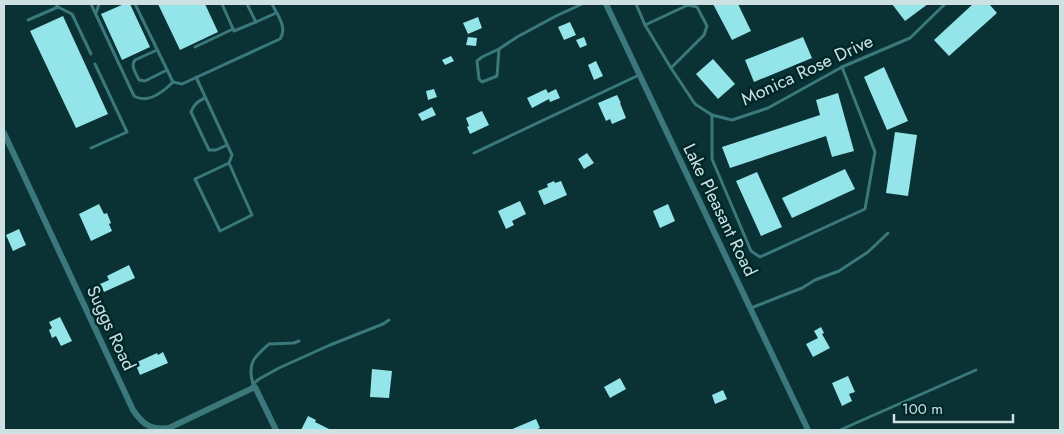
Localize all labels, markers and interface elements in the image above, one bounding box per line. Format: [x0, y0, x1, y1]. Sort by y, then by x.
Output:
street label: Monica Rose Drive [737, 28, 877, 112]
street label: Lake Pleasant Road [677, 139, 763, 281]
street label: Suggs Road [80, 281, 142, 375]
scale bar [894, 392, 1013, 424]
text: 100 m [902, 398, 943, 420]

